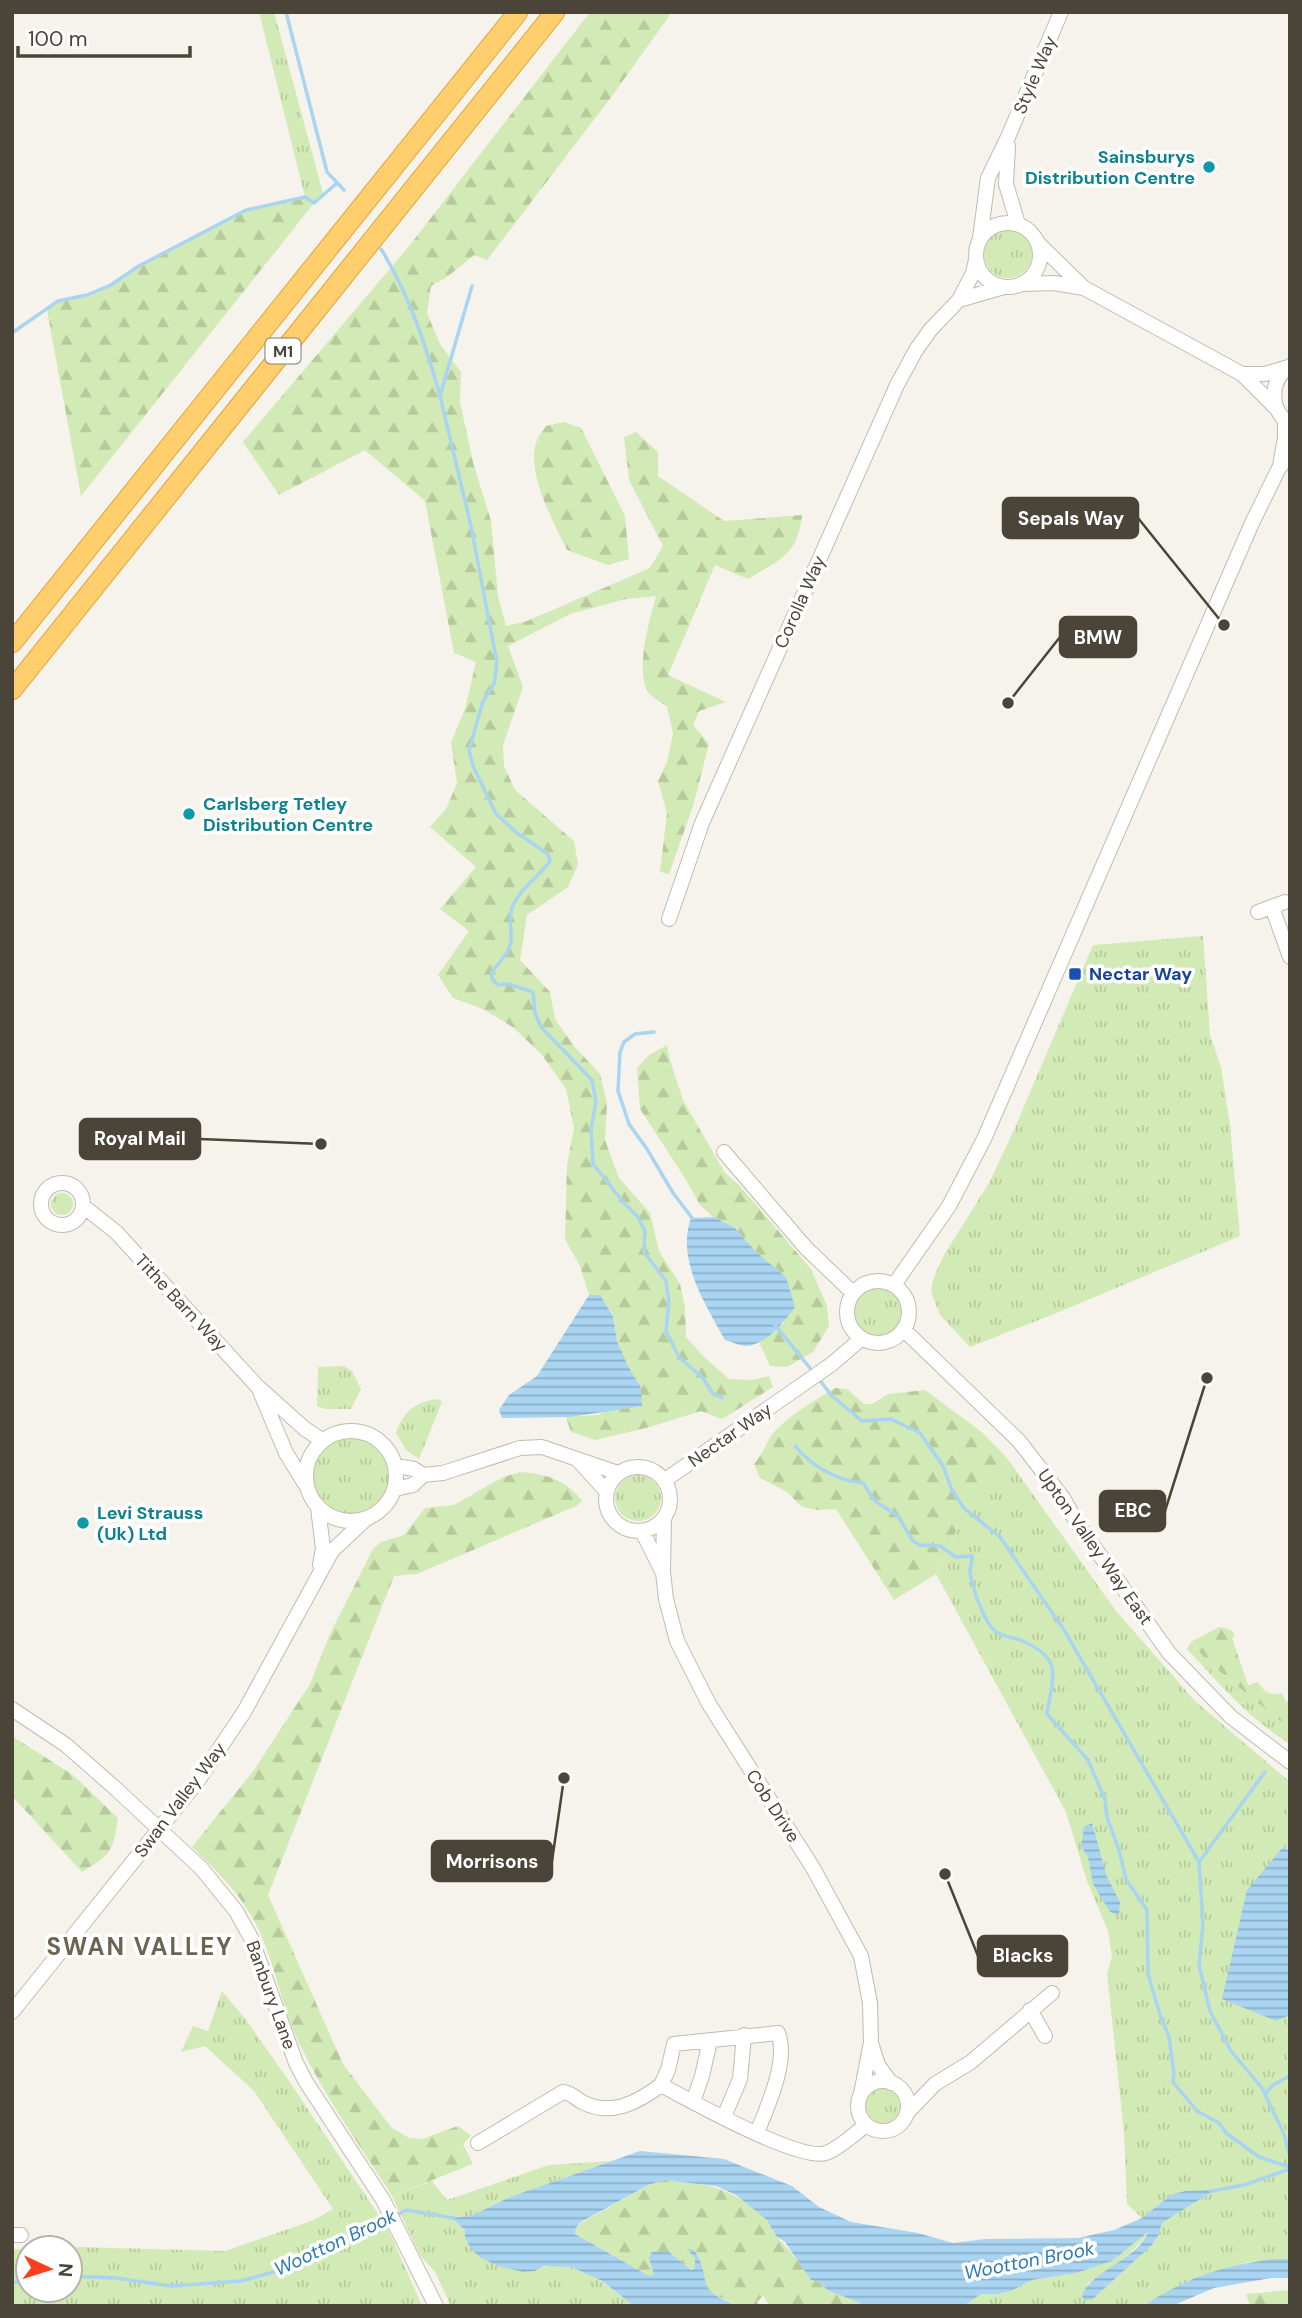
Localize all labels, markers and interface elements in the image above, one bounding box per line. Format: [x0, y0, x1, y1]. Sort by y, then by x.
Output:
scale bar [18, 14, 189, 58]
text: 100 m [28, 25, 88, 53]
street label: Style Way [1008, 32, 1062, 118]
place label: Sainsburys Distribution Centre [1025, 145, 1195, 190]
marker: Sainsburys Distribution Centre [1201, 159, 1217, 175]
road number: M1 [266, 338, 300, 364]
callout: Sepals Way [1003, 498, 1138, 538]
text: Sepals Way [1018, 506, 1125, 531]
street label: Corolla Way [769, 552, 831, 652]
callout: BMW [1060, 617, 1136, 657]
text: BMW [1074, 625, 1122, 650]
place label: Carlsberg Tetley Distribution Centre [203, 792, 373, 837]
marker: Carlsberg Tetley Distribution Centre [181, 806, 197, 822]
place label: Nectar Way [1089, 962, 1192, 986]
marker: Nectar Way [1067, 966, 1083, 982]
callout: Royal Mail [80, 1119, 200, 1159]
text: Royal Mail [94, 1126, 186, 1151]
street label: Tithe Barn Way [129, 1249, 233, 1357]
street label: Nectar Way [683, 1397, 777, 1473]
street label: Upton Valley Way East [1032, 1464, 1158, 1630]
callout: EBC [1100, 1491, 1165, 1531]
text: EBC [1114, 1498, 1152, 1523]
place label: Levi Strauss (Uk) Ltd [97, 1501, 203, 1546]
marker: Levi Strauss (Uk) Ltd [75, 1515, 91, 1531]
street label: Swan Valley Way [129, 1738, 231, 1862]
street label: Cob Drive [741, 1765, 805, 1847]
callout: Morrisons [432, 1841, 552, 1881]
text: Morrisons [446, 1849, 538, 1874]
district label: SWAN VALLEY [46, 1931, 234, 1962]
callout: Blacks [978, 1936, 1067, 1976]
street label: Banbury Lane [240, 1937, 302, 2053]
text: Blacks [993, 1943, 1053, 1968]
water label: Wootton Brook [270, 2203, 401, 2282]
north arrow [14, 2234, 84, 2304]
water label: Wootton Brook [962, 2236, 1097, 2285]
text: N [53, 2262, 78, 2278]

